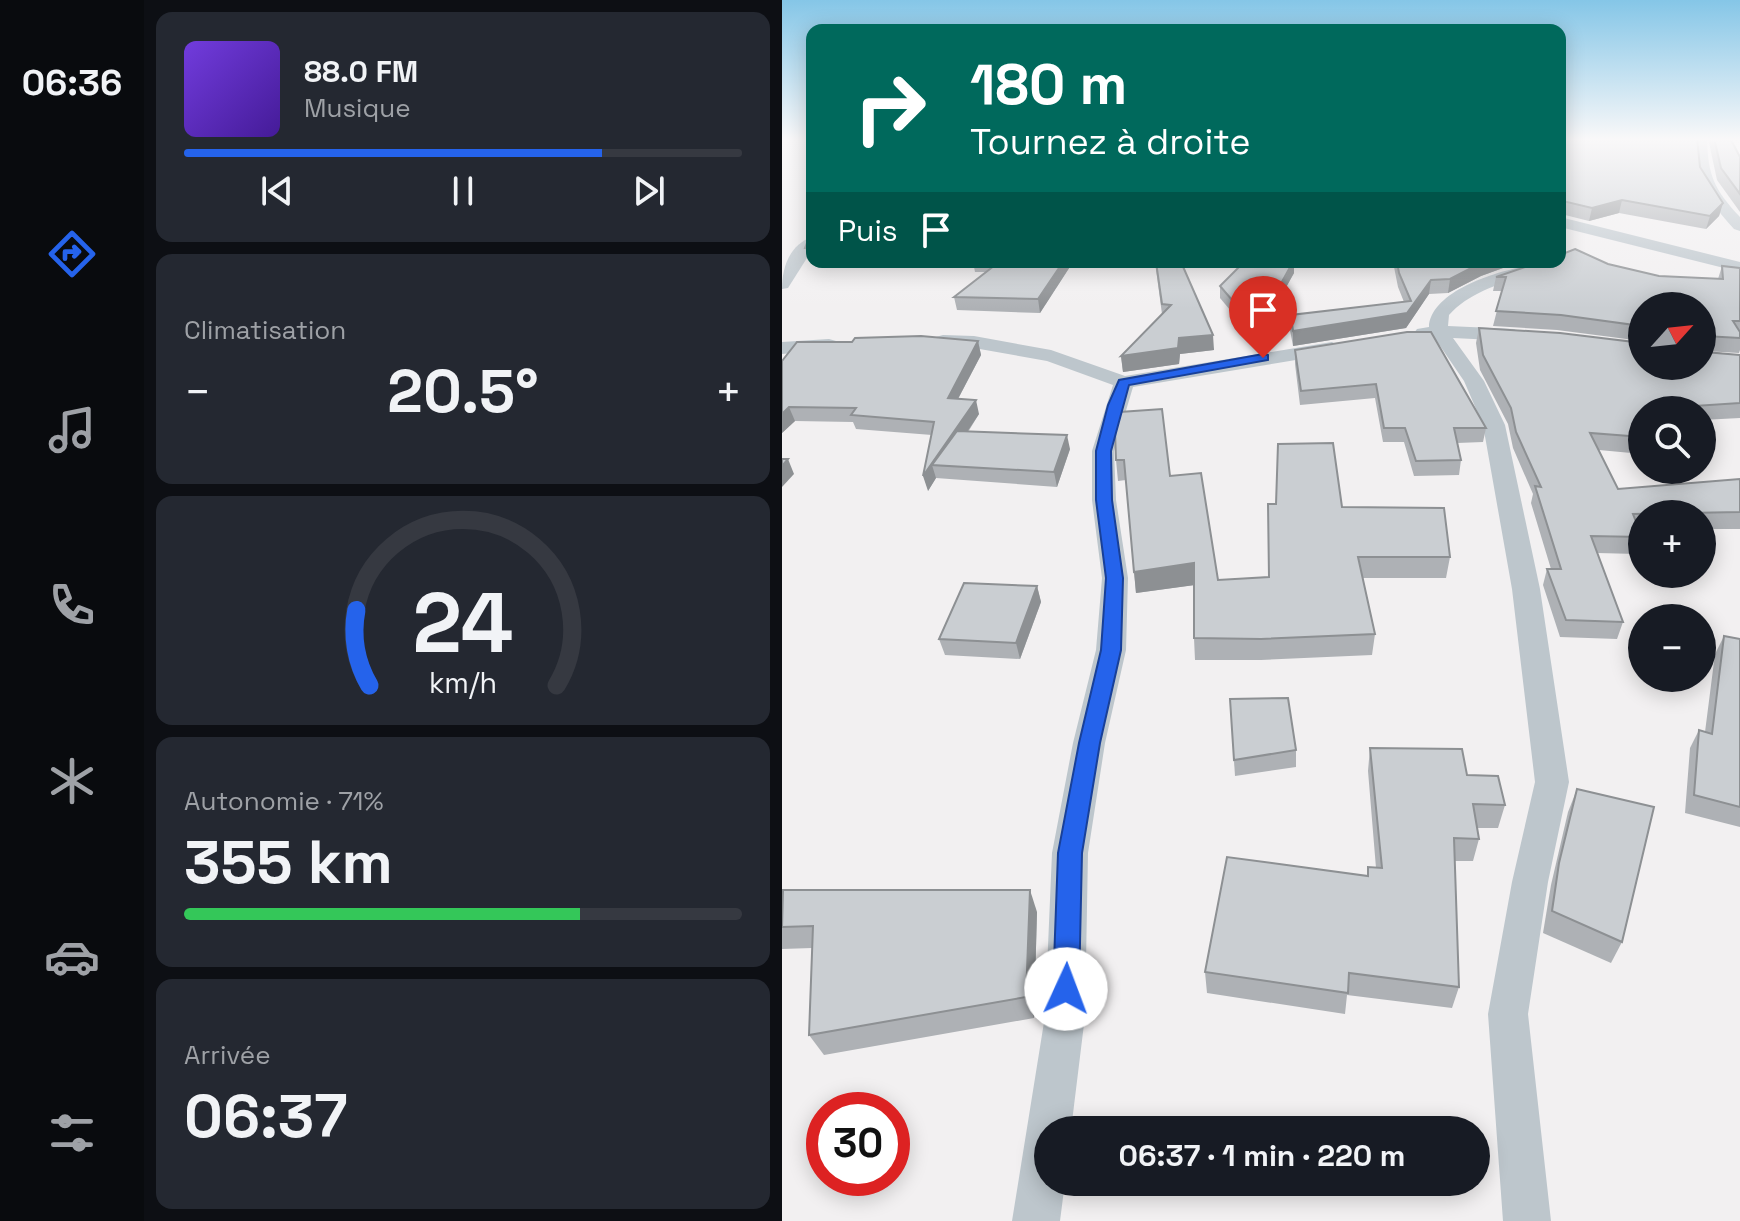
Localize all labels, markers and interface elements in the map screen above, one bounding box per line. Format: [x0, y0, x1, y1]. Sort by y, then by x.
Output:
text: 180 m [970, 49, 1127, 120]
text: 88.0 FM [304, 52, 418, 91]
icon: right [838, 56, 942, 160]
text: 06:36 [22, 60, 122, 106]
text: Musique [304, 91, 411, 125]
text: Tournez à droite [970, 119, 1251, 165]
icon: previous [255, 169, 299, 213]
icon: pause [441, 169, 485, 213]
icon: next [627, 169, 671, 213]
icon: arrive [914, 208, 958, 252]
text: Puis [838, 211, 898, 250]
icon: directions [44, 226, 100, 282]
pin [1229, 276, 1297, 358]
icon: arrive [1241, 288, 1285, 332]
north arrow [1628, 292, 1716, 380]
map controls [1628, 292, 1716, 692]
text: Climatisation [184, 313, 346, 347]
text: 20.5° [387, 353, 539, 430]
text: − [184, 364, 211, 420]
text: + [715, 364, 742, 420]
button: search [1628, 396, 1716, 484]
icon: music [44, 402, 100, 458]
button: + [1628, 500, 1716, 588]
text: 24 [413, 570, 513, 676]
icon: phone [44, 577, 100, 633]
button: − [1628, 604, 1716, 692]
text: km/h [429, 666, 497, 702]
icon: climate [44, 753, 100, 809]
text: Autonomie · 71% [184, 784, 384, 818]
text: 355 km [184, 824, 393, 901]
icon: car [44, 929, 100, 985]
position arrow [1024, 947, 1108, 1031]
text: Arrivée [184, 1038, 271, 1072]
text: 06:37 [184, 1078, 348, 1155]
speed limit sign: 30 [806, 1092, 910, 1196]
icon: filters [44, 1105, 100, 1161]
text: 06:37 · 1 min · 220 m [1119, 1136, 1405, 1175]

